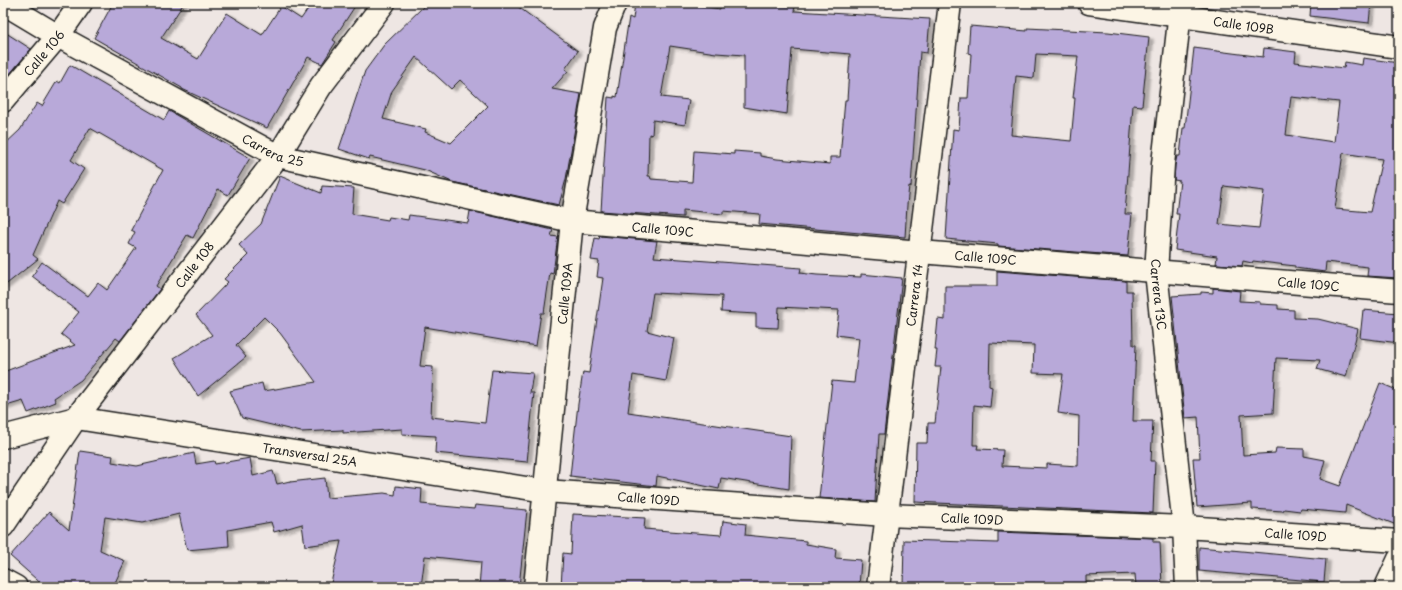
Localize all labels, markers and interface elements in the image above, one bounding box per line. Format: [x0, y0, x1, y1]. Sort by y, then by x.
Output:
street label: Calle 109B [1212, 12, 1275, 38]
street label: Calle 106 [19, 26, 69, 80]
street label: Carrera 25 [239, 129, 306, 170]
street label: Calle 109C [631, 217, 695, 241]
street label: Calle 108 [170, 238, 218, 292]
street label: Calle 109C [954, 246, 1017, 269]
street label: Carrera 13C [1147, 258, 1171, 331]
street label: Calle 109A [553, 262, 577, 325]
street label: Carrera 14 [901, 263, 927, 328]
street label: Calle 109C [1277, 272, 1340, 295]
street label: Transversal 25A [261, 438, 358, 471]
street label: Calle 109D [617, 487, 681, 509]
street label: Calle 109D [940, 508, 1004, 529]
street label: Calle 109D [1264, 523, 1327, 545]

